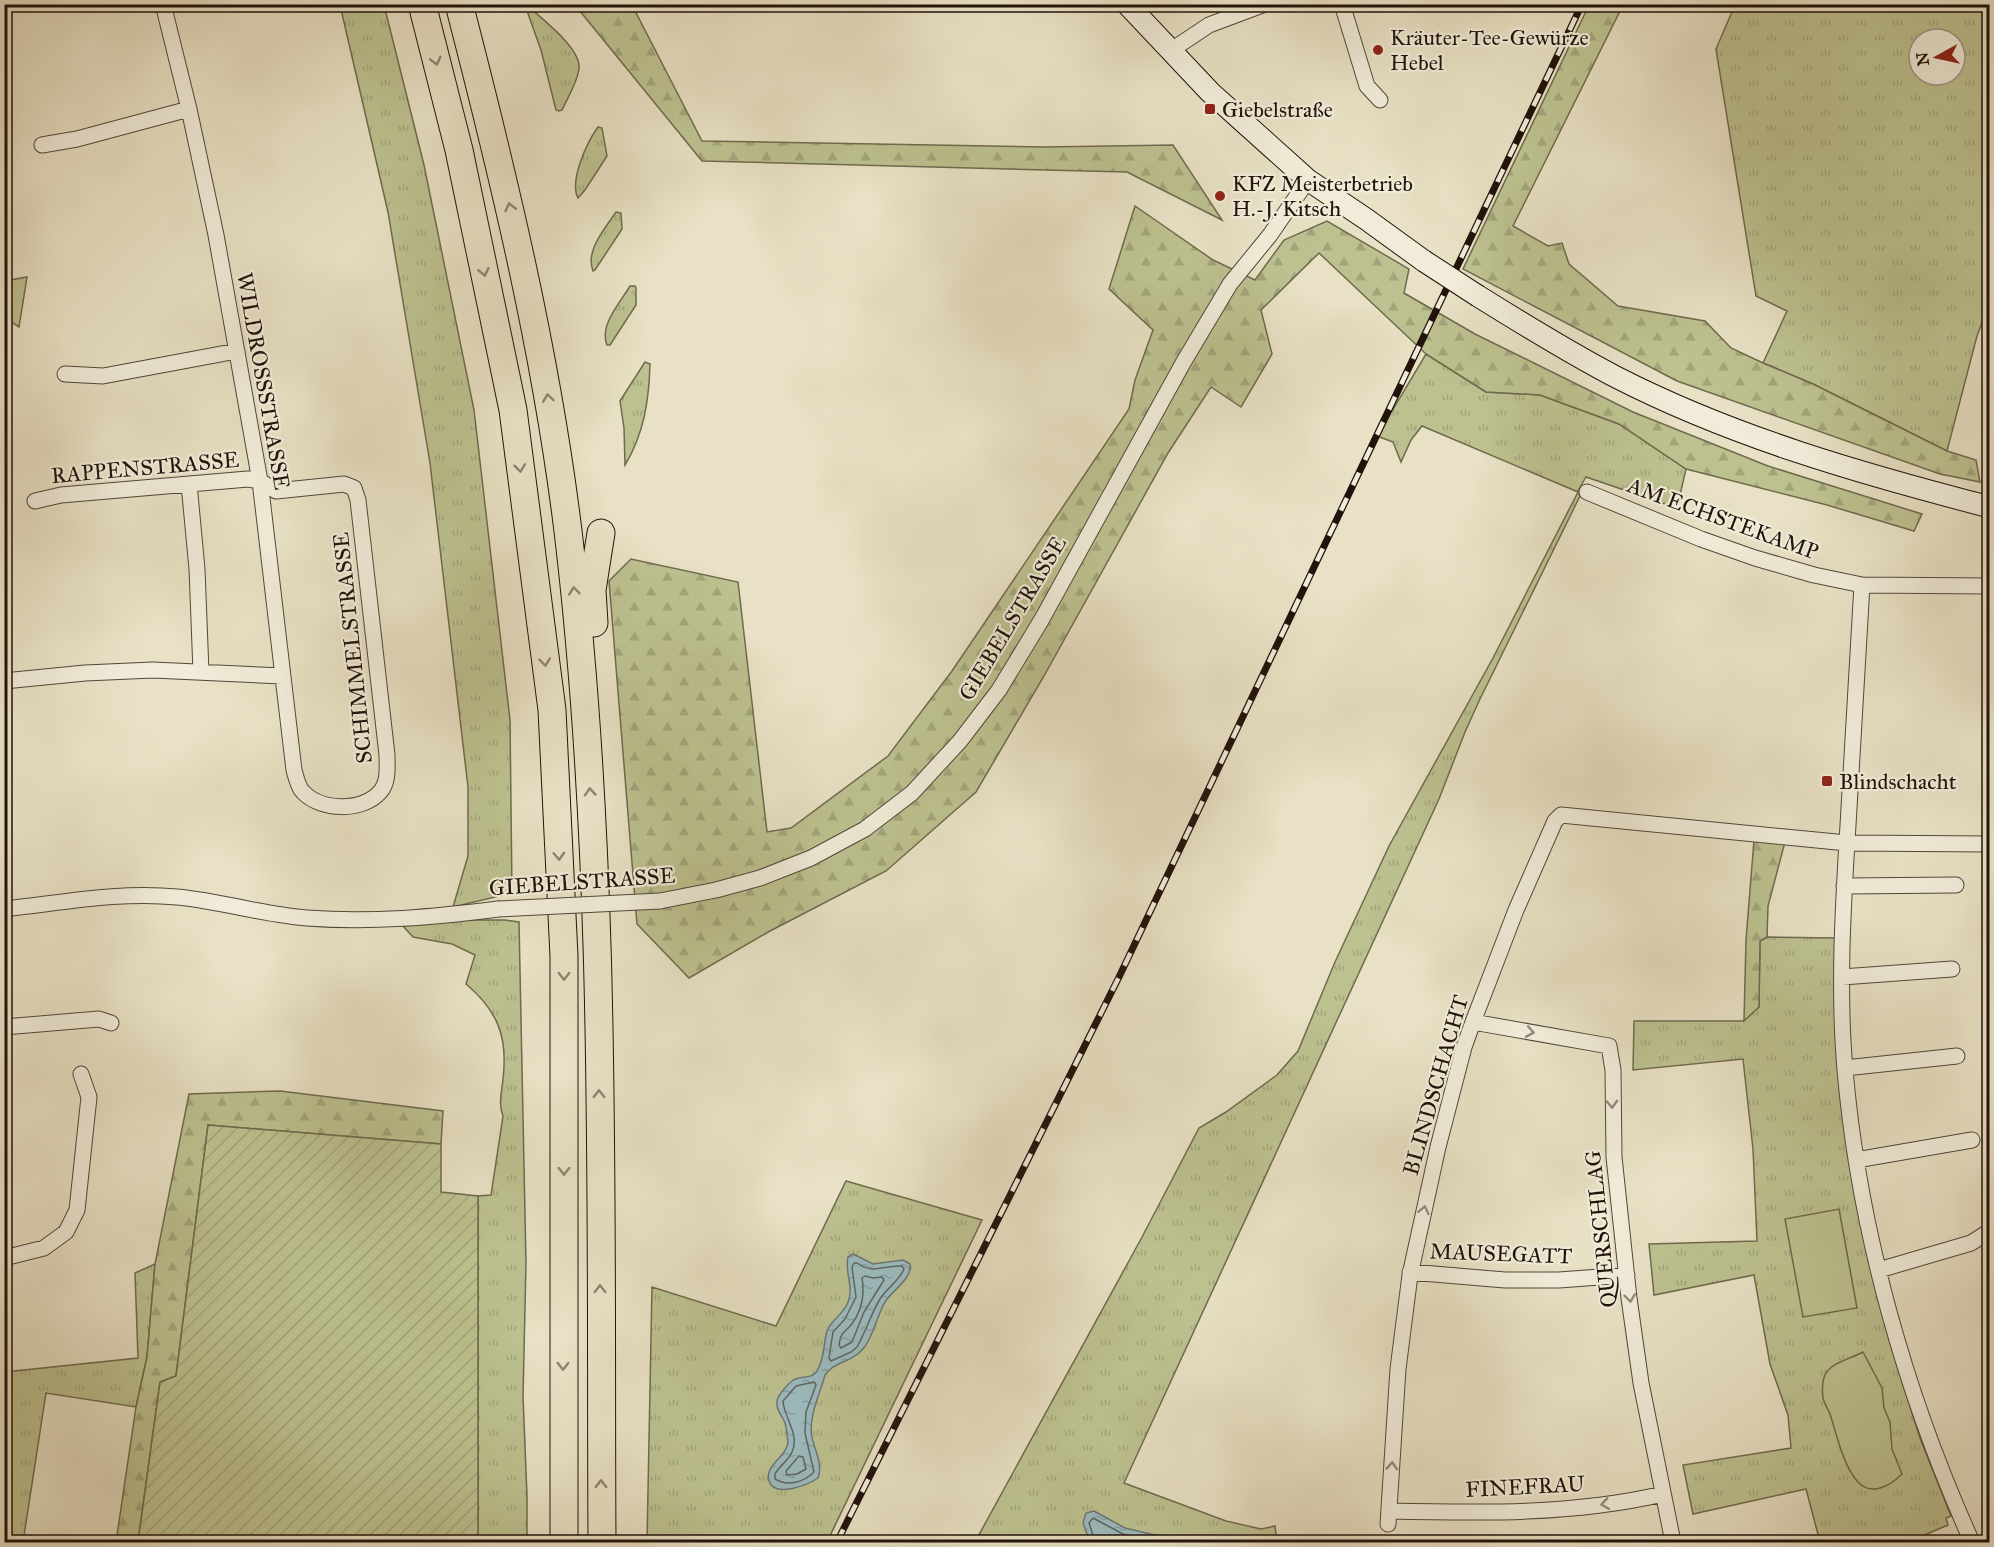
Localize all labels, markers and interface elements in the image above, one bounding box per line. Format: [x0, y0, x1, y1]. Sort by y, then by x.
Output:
place label: Kräuter-Tee-Gewürze Hebel [1390, 24, 1589, 76]
north arrow [1907, 27, 1967, 87]
marker: Kräuter-Tee-Gewürze Hebel [1371, 43, 1385, 57]
text: N [1912, 51, 1933, 67]
one-way arrow [429, 56, 442, 66]
place label: Giebelstraße [1222, 96, 1333, 123]
marker: Giebelstraße [1203, 102, 1217, 116]
place label: KFZ Meisterbetrieb H.-J. Kitsch [1232, 170, 1413, 222]
marker: KFZ Meisterbetrieb H.-J. Kitsch [1213, 189, 1227, 203]
one-way arrow [505, 202, 518, 212]
one-way arrow [477, 267, 490, 277]
street label: WILDROSSSTRASSE [231, 270, 296, 492]
one-way arrow [543, 394, 555, 403]
street label: RAPPENSTRASSE [50, 446, 241, 489]
one-way arrow [514, 464, 526, 473]
street label: AM ECHSTEKAMP [1623, 471, 1822, 566]
street label: SCHIMMELSTRASSE [327, 531, 378, 765]
street label: GIEBELSTRASSE [953, 531, 1072, 705]
one-way arrow [568, 587, 581, 596]
one-way arrow [539, 657, 551, 666]
place label: Blindschacht [1839, 768, 1957, 795]
marker: Blindschacht [1820, 774, 1834, 788]
one-way arrow [583, 788, 596, 797]
one-way arrow [553, 852, 566, 861]
street label: GIEBELSTRASSE [488, 862, 676, 901]
one-way arrow [558, 972, 570, 981]
street label: BLINDSCHACHT [1397, 992, 1474, 1178]
one-way arrow [1526, 1026, 1535, 1038]
one-way arrow [593, 1090, 605, 1099]
one-way arrow [1606, 1100, 1619, 1109]
street label: QUERSCHLAG [1579, 1149, 1622, 1309]
one-way arrow [558, 1167, 570, 1176]
one-way arrow [1416, 1205, 1429, 1215]
street label: MAUSEGATT [1429, 1238, 1573, 1269]
one-way arrow [594, 1285, 606, 1294]
one-way arrow [1623, 1294, 1635, 1303]
one-way arrow [557, 1362, 569, 1371]
one-way arrow [1385, 1461, 1398, 1470]
street label: FINEFRAU [1465, 1470, 1586, 1503]
one-way arrow [595, 1480, 607, 1489]
one-way arrow [1600, 1497, 1610, 1510]

